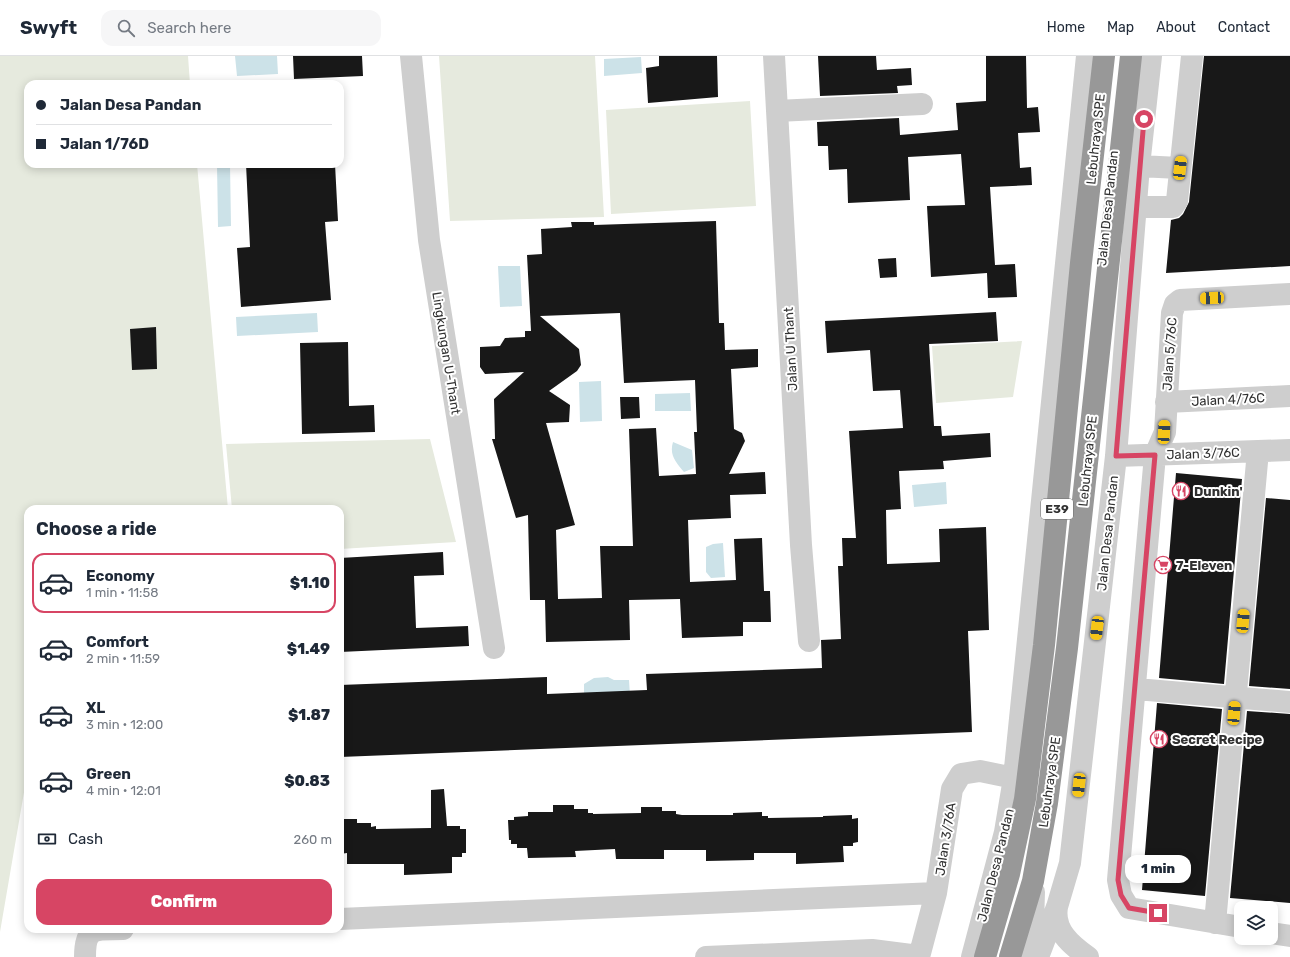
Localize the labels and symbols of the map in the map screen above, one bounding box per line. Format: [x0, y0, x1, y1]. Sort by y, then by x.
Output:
street label: Lebuhraya SPE [1083, 93, 1108, 185]
route start [1135, 110, 1153, 128]
street label: Jalan Desa Pandan [1094, 150, 1121, 267]
car [1173, 155, 1187, 181]
street label: Lingkungan U-Thant [428, 291, 464, 416]
car [1200, 291, 1224, 305]
street label: Jalan U Thant [781, 307, 800, 391]
street label: Jalan 5/76C [1159, 317, 1180, 391]
street label: Jalan 4/76C [1191, 390, 1266, 409]
street label: Lebuhraya SPE [1075, 415, 1100, 507]
car [1157, 420, 1171, 444]
street label: Jalan 3/76C [1166, 445, 1240, 462]
street label: Jalan Desa Pandan [1094, 475, 1121, 592]
restaurant icon: Dunkin' [1171, 481, 1191, 501]
place label: Dunkin' [1194, 484, 1243, 499]
road number: E39 [1041, 499, 1073, 519]
supermarket icon: 7-Eleven [1153, 555, 1173, 575]
place label: 7-Eleven [1176, 558, 1232, 573]
car [1236, 609, 1250, 633]
car [1090, 615, 1104, 641]
car [1227, 701, 1241, 725]
restaurant icon: Secret Recipe [1149, 729, 1169, 749]
place label: Secret Recipe [1172, 732, 1263, 747]
street label: Lebuhraya SPE [1036, 736, 1063, 828]
car [1072, 772, 1086, 798]
street label: Jalan 3/76A [932, 801, 959, 877]
street label: Jalan Desa Pandan [974, 807, 1017, 923]
callout: 1 min [1125, 855, 1191, 883]
route end [1149, 904, 1167, 922]

